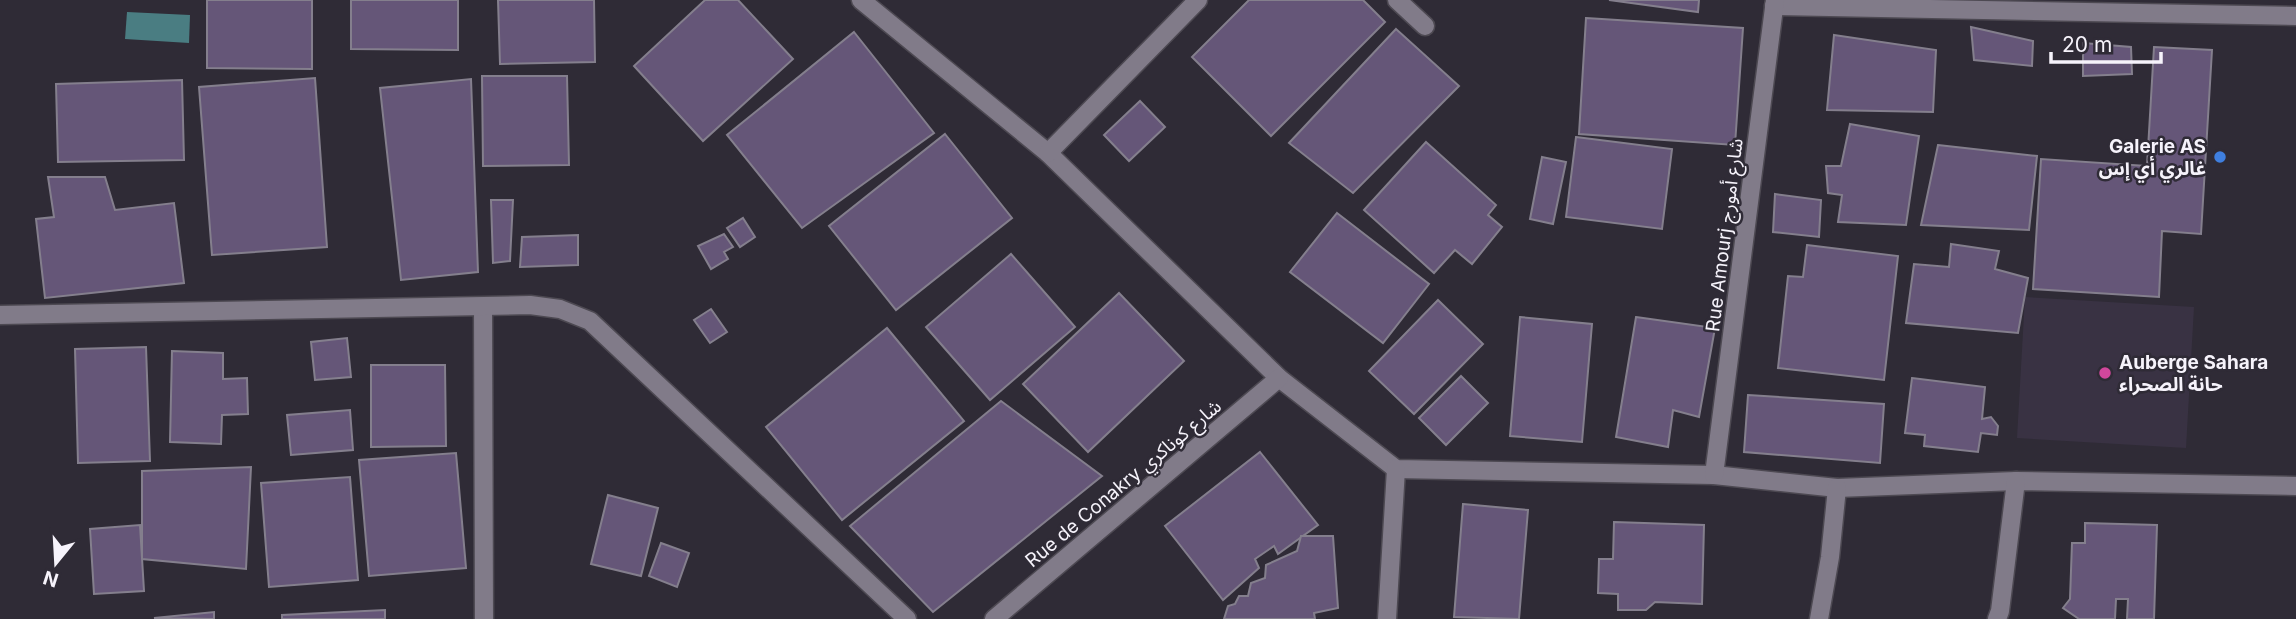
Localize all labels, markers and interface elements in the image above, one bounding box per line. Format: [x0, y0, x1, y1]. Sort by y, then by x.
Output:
scale bar [2051, 21, 2161, 65]
text: 20 m [2062, 32, 2112, 57]
place label: Galerie AS غالري أي إس [2099, 135, 2206, 183]
street label: Rue Amourj شارع أمورج [1701, 137, 1750, 333]
marker: Galerie AS غالري أي إس [2212, 149, 2228, 165]
place label: Auberge Sahara حانة الصحراء [2119, 351, 2268, 396]
marker: Auberge Sahara حانة الصحراء [2097, 365, 2113, 381]
street label: Rue de Conakry شارع كوناكري [1021, 395, 1228, 575]
north arrow [21, 528, 91, 598]
text: N [40, 566, 61, 592]

